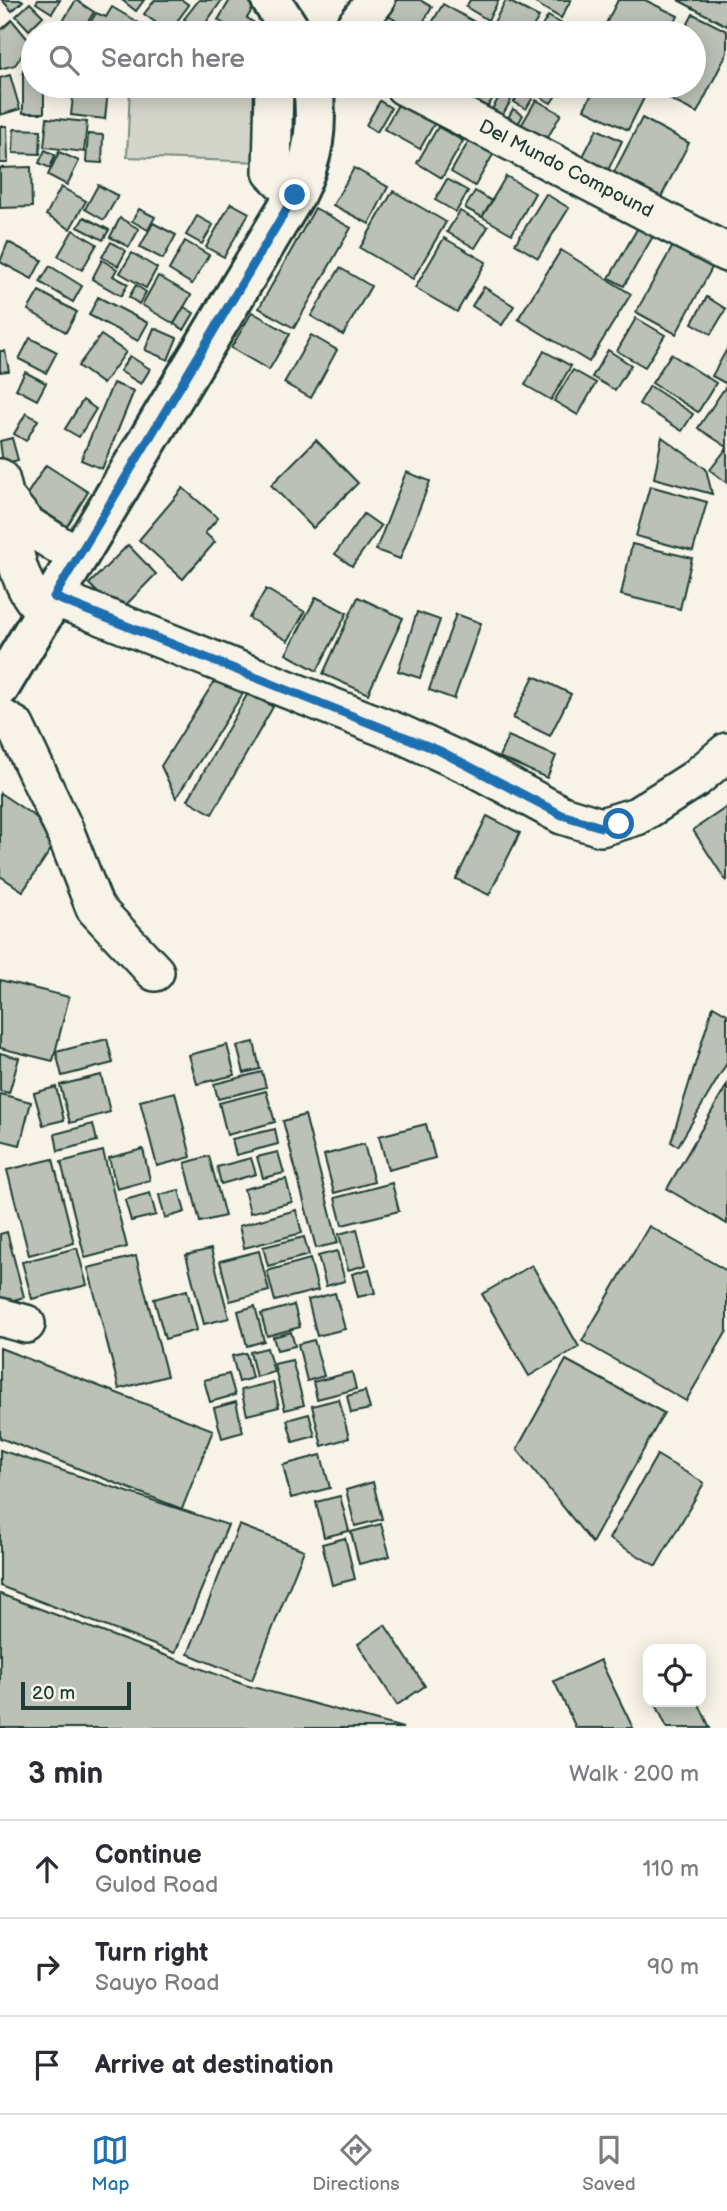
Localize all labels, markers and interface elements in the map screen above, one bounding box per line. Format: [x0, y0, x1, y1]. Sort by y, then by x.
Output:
search box [21, 21, 706, 98]
icon: search [45, 41, 83, 79]
text: Search here [101, 44, 245, 75]
street label: Del Mundo Compound [475, 115, 657, 223]
route end [279, 179, 310, 210]
route start [603, 808, 634, 839]
map controls [643, 1644, 706, 1707]
button: locate [643, 1644, 706, 1707]
scale bar [21, 1679, 131, 1711]
text: 20 m [32, 1682, 75, 1705]
text: 3 min [28, 1756, 103, 1792]
text: Walk · 200 m [569, 1760, 699, 1788]
text: Continue [95, 1840, 202, 1871]
icon: ahead [28, 1850, 66, 1888]
text: 110 m [642, 1855, 699, 1883]
text: Gulod Road [95, 1871, 218, 1899]
text: Turn right [95, 1938, 208, 1969]
icon: right [28, 1948, 66, 1986]
text: 90 m [647, 1953, 699, 1981]
text: Sauyo Road [95, 1969, 219, 1997]
icon: arrive [28, 2046, 66, 2084]
text: Arrive at destination [95, 2050, 334, 2081]
tab: Map [91, 2131, 130, 2196]
tab: Directions [312, 2131, 400, 2196]
tab: Saved [582, 2131, 636, 2196]

